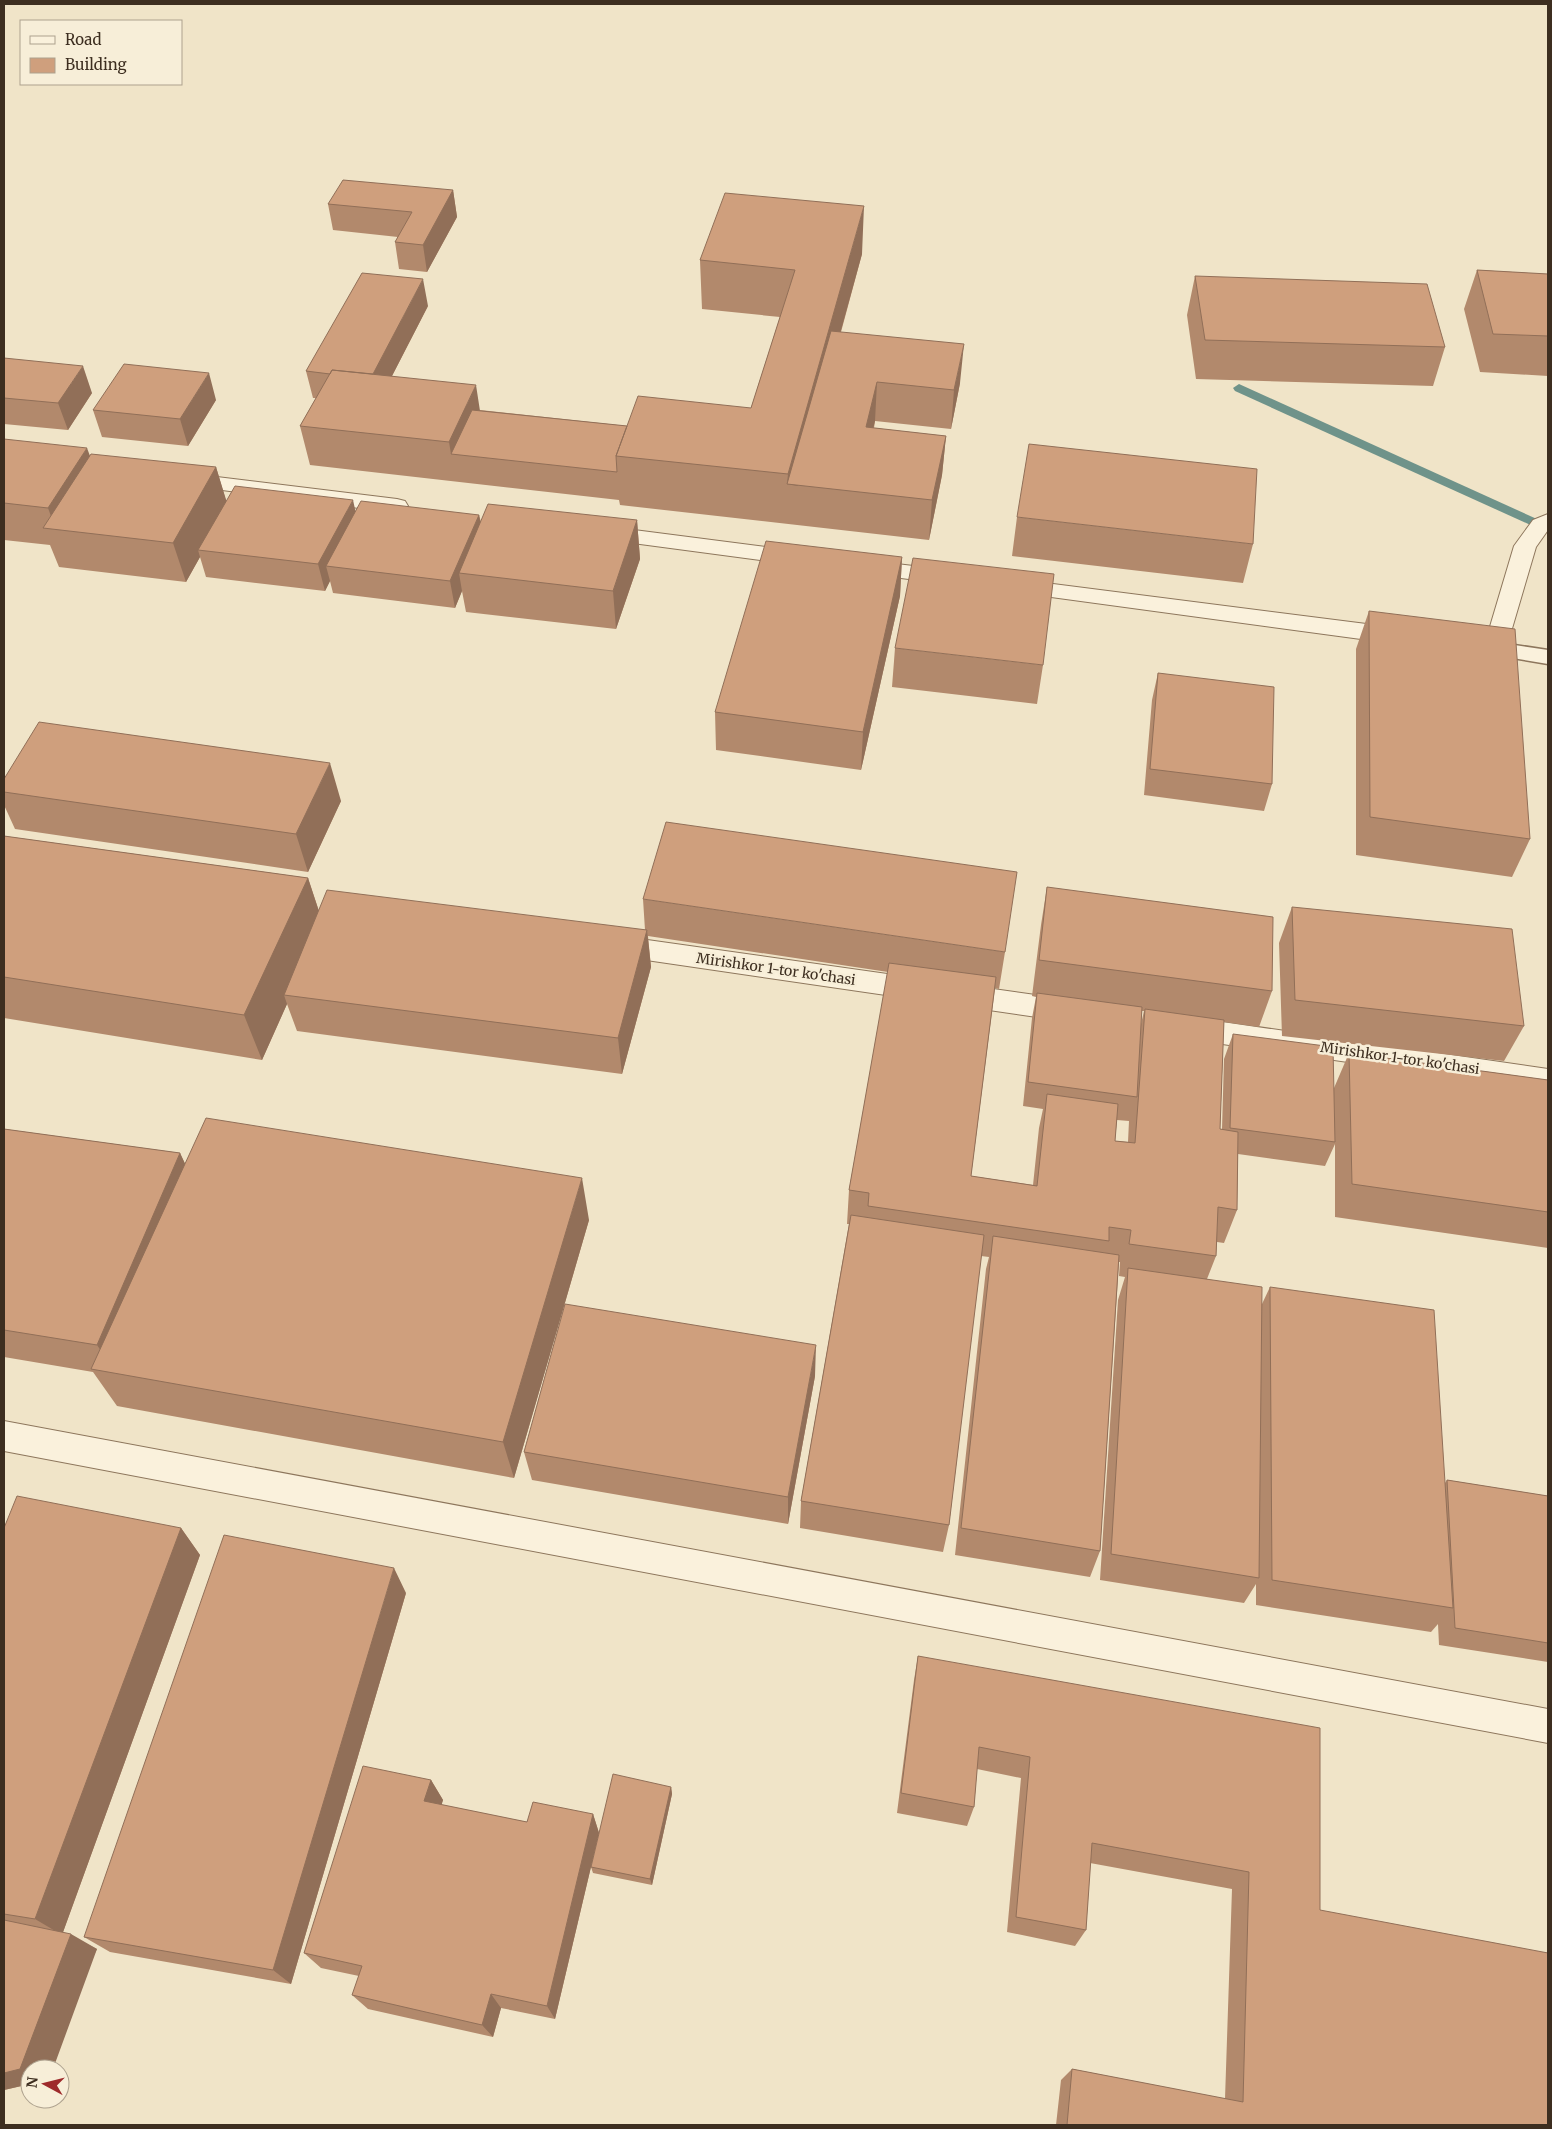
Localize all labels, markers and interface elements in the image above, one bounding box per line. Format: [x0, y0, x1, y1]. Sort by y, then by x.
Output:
legend [20, 20, 182, 85]
text: Road [65, 30, 101, 49]
text: Building [65, 55, 127, 74]
street label: Mirishkor 1-tor ko'chasi [695, 949, 857, 989]
street label: Mirishkor 1-tor ko'chasi [1319, 1038, 1481, 1078]
north arrow [20, 2059, 70, 2109]
text: N [22, 2076, 42, 2089]

